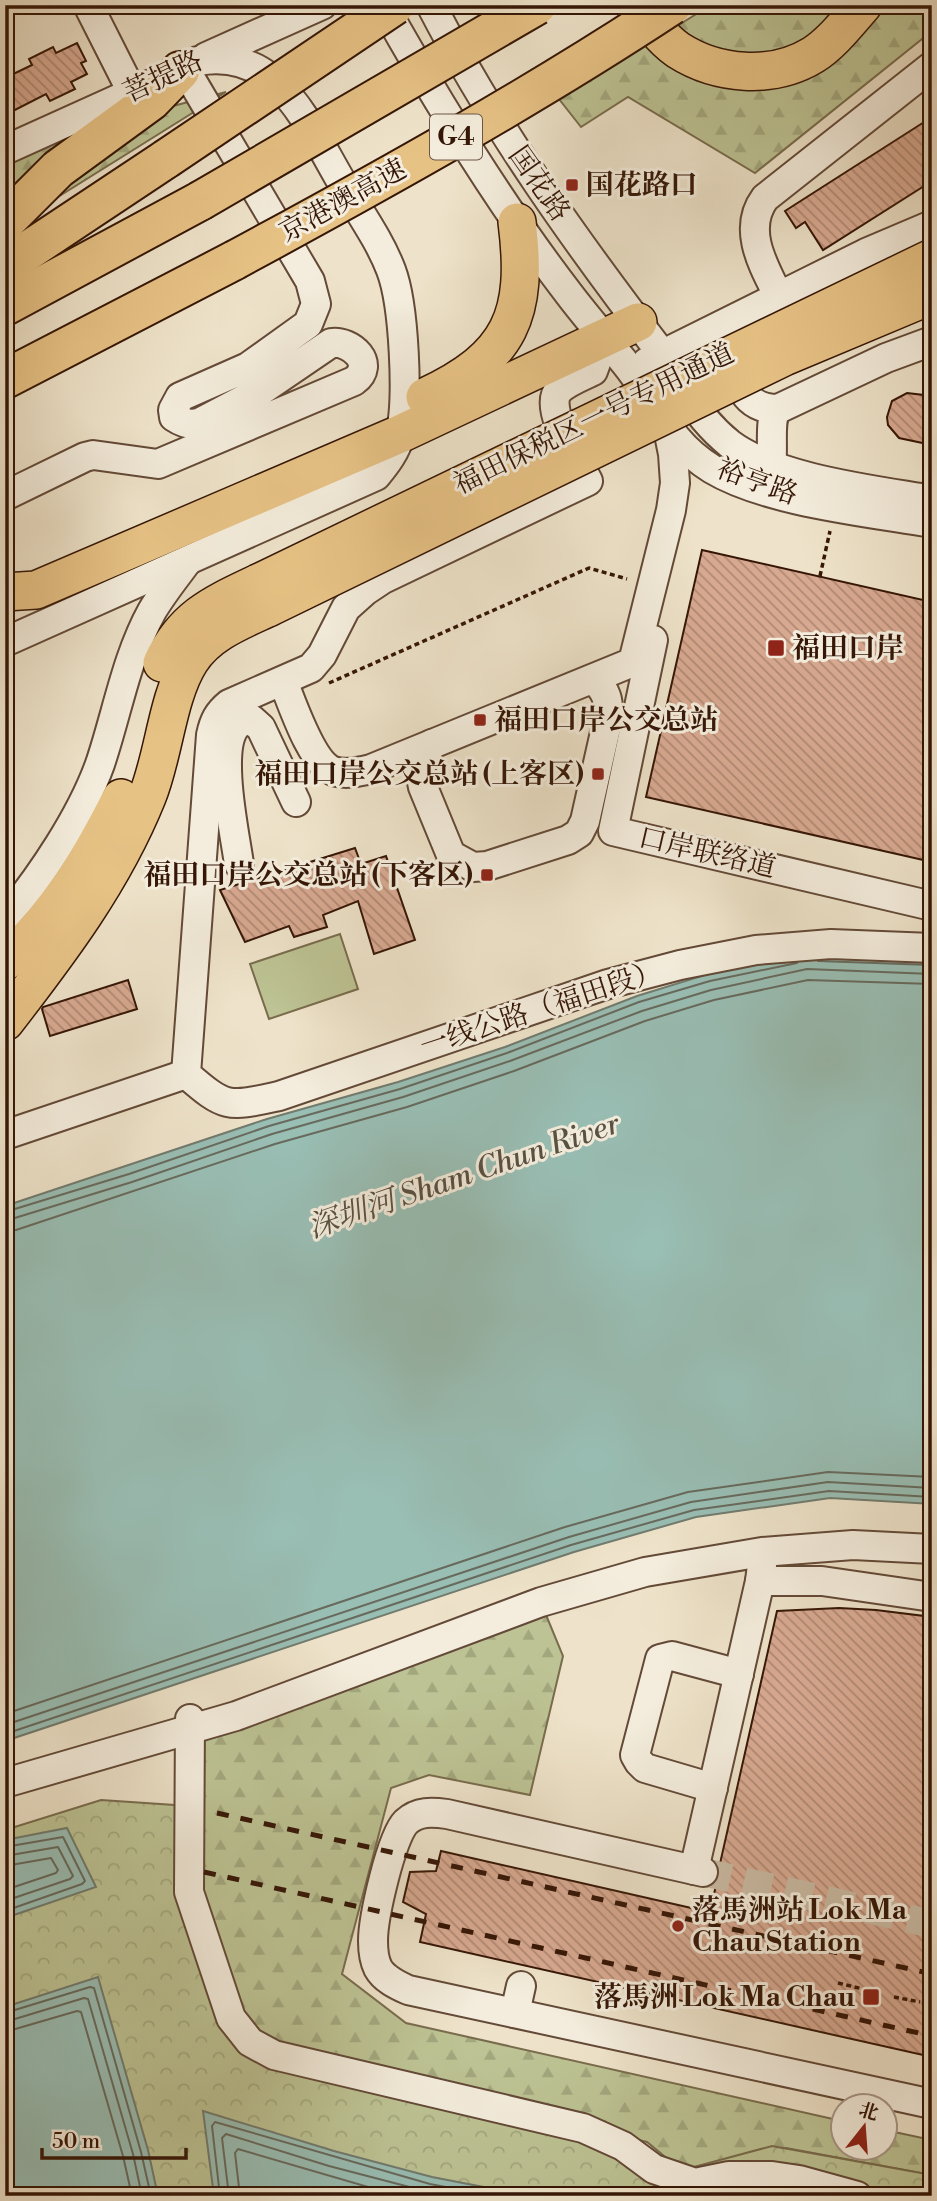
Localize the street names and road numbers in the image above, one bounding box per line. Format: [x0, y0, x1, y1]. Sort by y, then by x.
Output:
street label: 菩提路 [118, 43, 208, 111]
road number: G4 [430, 114, 482, 160]
street label: 国花路 [501, 140, 577, 228]
street label: 京港澳高速 [273, 152, 413, 250]
street label: 福田保税区一号专用通道 [448, 336, 740, 502]
street label: 裕亨路 [712, 451, 802, 513]
street label: 口岸联络道 [635, 820, 779, 886]
street label: 一线公路（福田段） [416, 953, 666, 1065]

